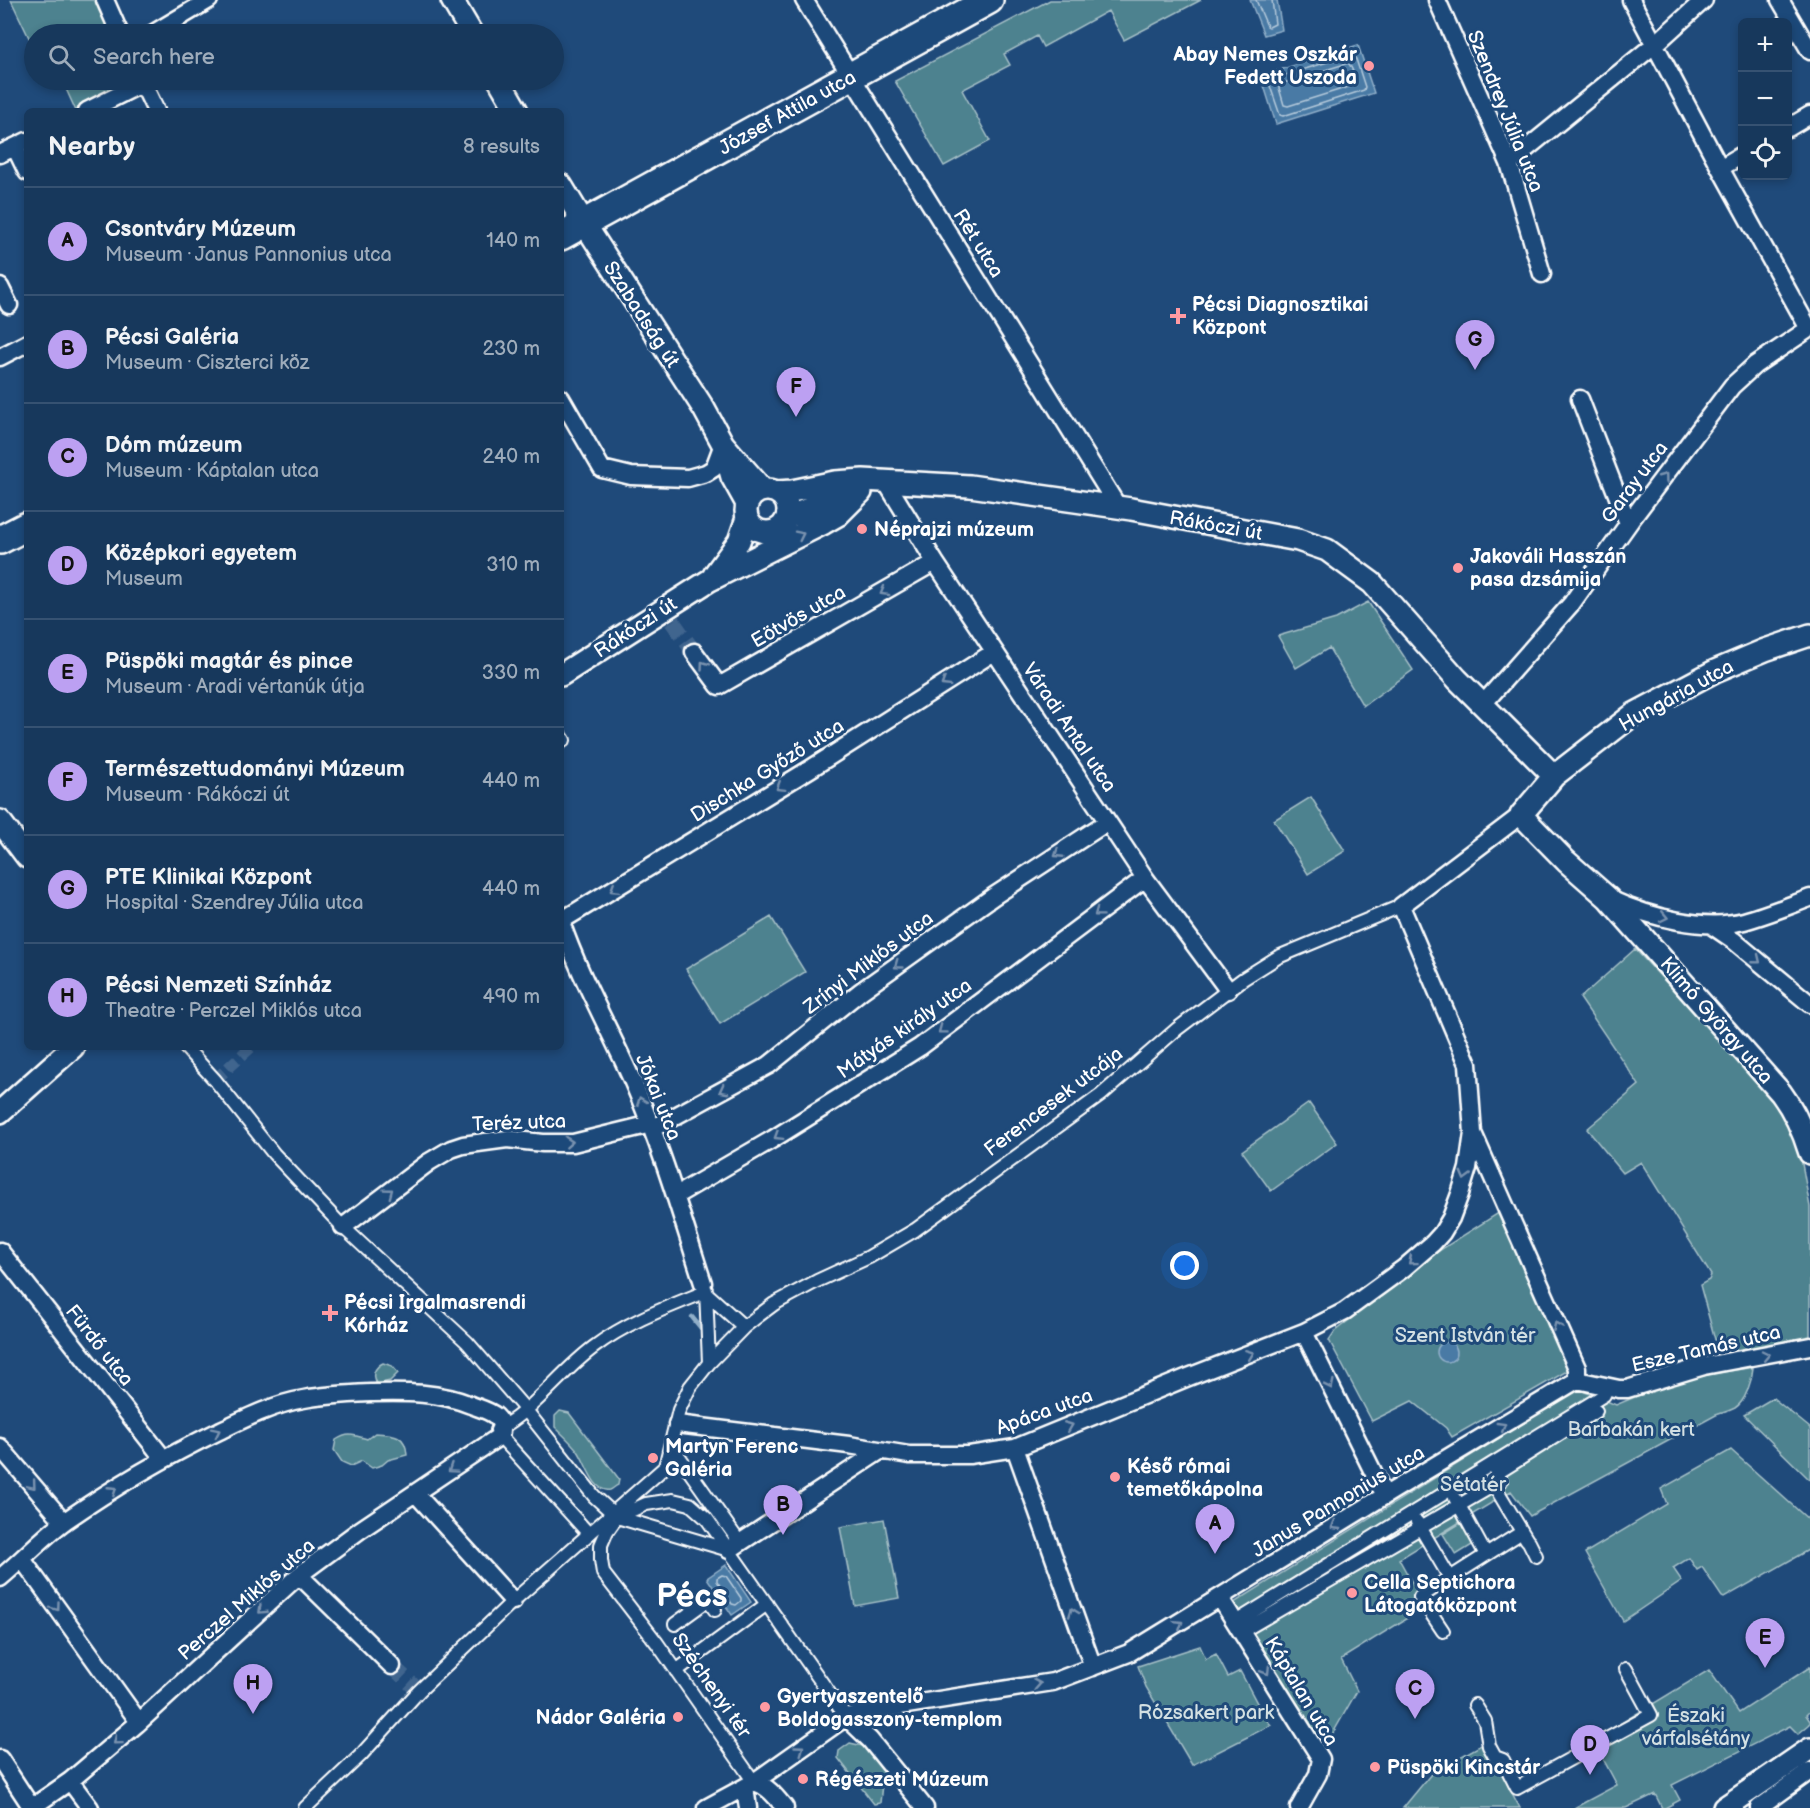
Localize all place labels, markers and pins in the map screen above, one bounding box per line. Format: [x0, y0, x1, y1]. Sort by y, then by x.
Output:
place label: Abay Nemes Oszkár Fedett Uszoda [1172, 43, 1358, 90]
marker: Abay Nemes Oszkár Fedett Uszoda [1362, 59, 1376, 73]
place label: Pécsi Diagnosztikai Központ [1192, 293, 1368, 340]
marker: Pécsi Diagnosztikai Központ [1169, 307, 1187, 325]
pin: G [1456, 320, 1494, 370]
pin: F [776, 368, 816, 417]
place label: Néprajzi múzeum [874, 518, 1034, 542]
marker: Néprajzi múzeum [855, 522, 869, 536]
place label: Jakováli Hasszán pasa dzsámija [1470, 545, 1627, 592]
marker: Jakováli Hasszán pasa dzsámija [1451, 561, 1465, 575]
place label: Pécsi Irgalmasrendi Kórház [344, 1291, 526, 1338]
marker: Pécsi Irgalmasrendi Kórház [321, 1304, 339, 1322]
place label: Martyn Ferenc Galéria [665, 1435, 799, 1482]
marker: Martyn Ferenc Galéria [646, 1451, 660, 1465]
place label: Késő római temetőkápolna [1126, 1455, 1263, 1502]
marker: Késő római temetőkápolna [1108, 1470, 1122, 1484]
pin: B [764, 1486, 802, 1535]
pin: A [1196, 1504, 1234, 1554]
place label: Cella Septichora Látogatóközpont [1364, 1571, 1517, 1618]
marker: Cella Septichora Látogatóközpont [1345, 1586, 1359, 1600]
pin: E [1746, 1618, 1784, 1668]
pin: H [234, 1664, 272, 1714]
pin: C [1396, 1670, 1434, 1719]
place label: Gyertyaszentelő Boldogasszony-templom [777, 1685, 1002, 1732]
marker: Gyertyaszentelő Boldogasszony-templom [758, 1700, 772, 1714]
place label: Nádor Galéria [536, 1706, 666, 1730]
marker: Nádor Galéria [671, 1710, 685, 1724]
pin: D [1570, 1726, 1610, 1775]
place label: Püspöki Kincstár [1387, 1756, 1541, 1780]
marker: Püspöki Kincstár [1368, 1760, 1382, 1774]
place label: Régészeti Múzeum [815, 1768, 989, 1792]
marker: Régészeti Múzeum [796, 1772, 810, 1786]

